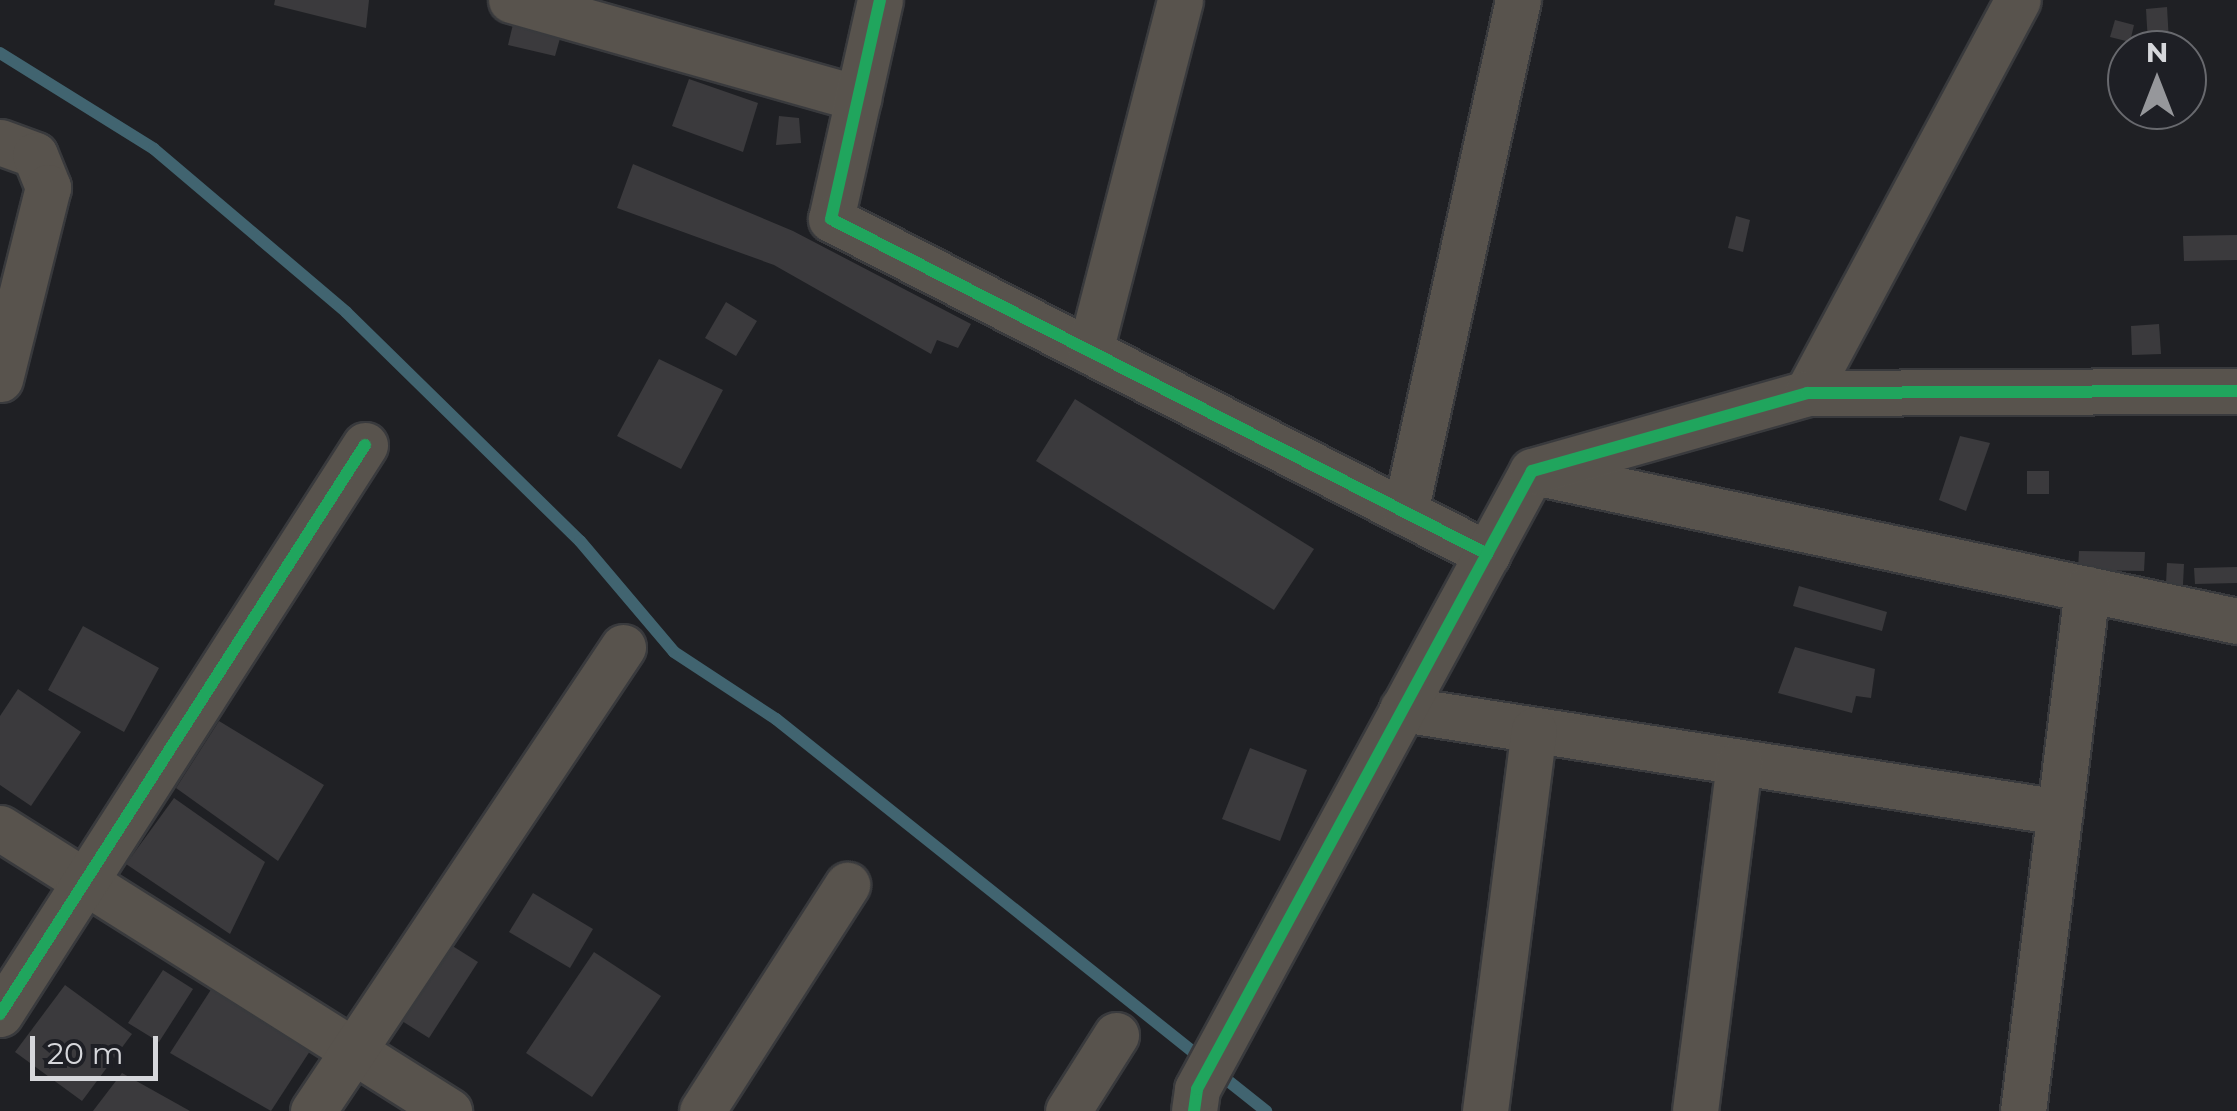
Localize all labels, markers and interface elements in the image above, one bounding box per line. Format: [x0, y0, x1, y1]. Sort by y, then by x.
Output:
north arrow [2107, 30, 2207, 130]
text: N [2146, 35, 2168, 69]
scale bar [35, 1016, 162, 1078]
text: 20 m [47, 1035, 124, 1072]

